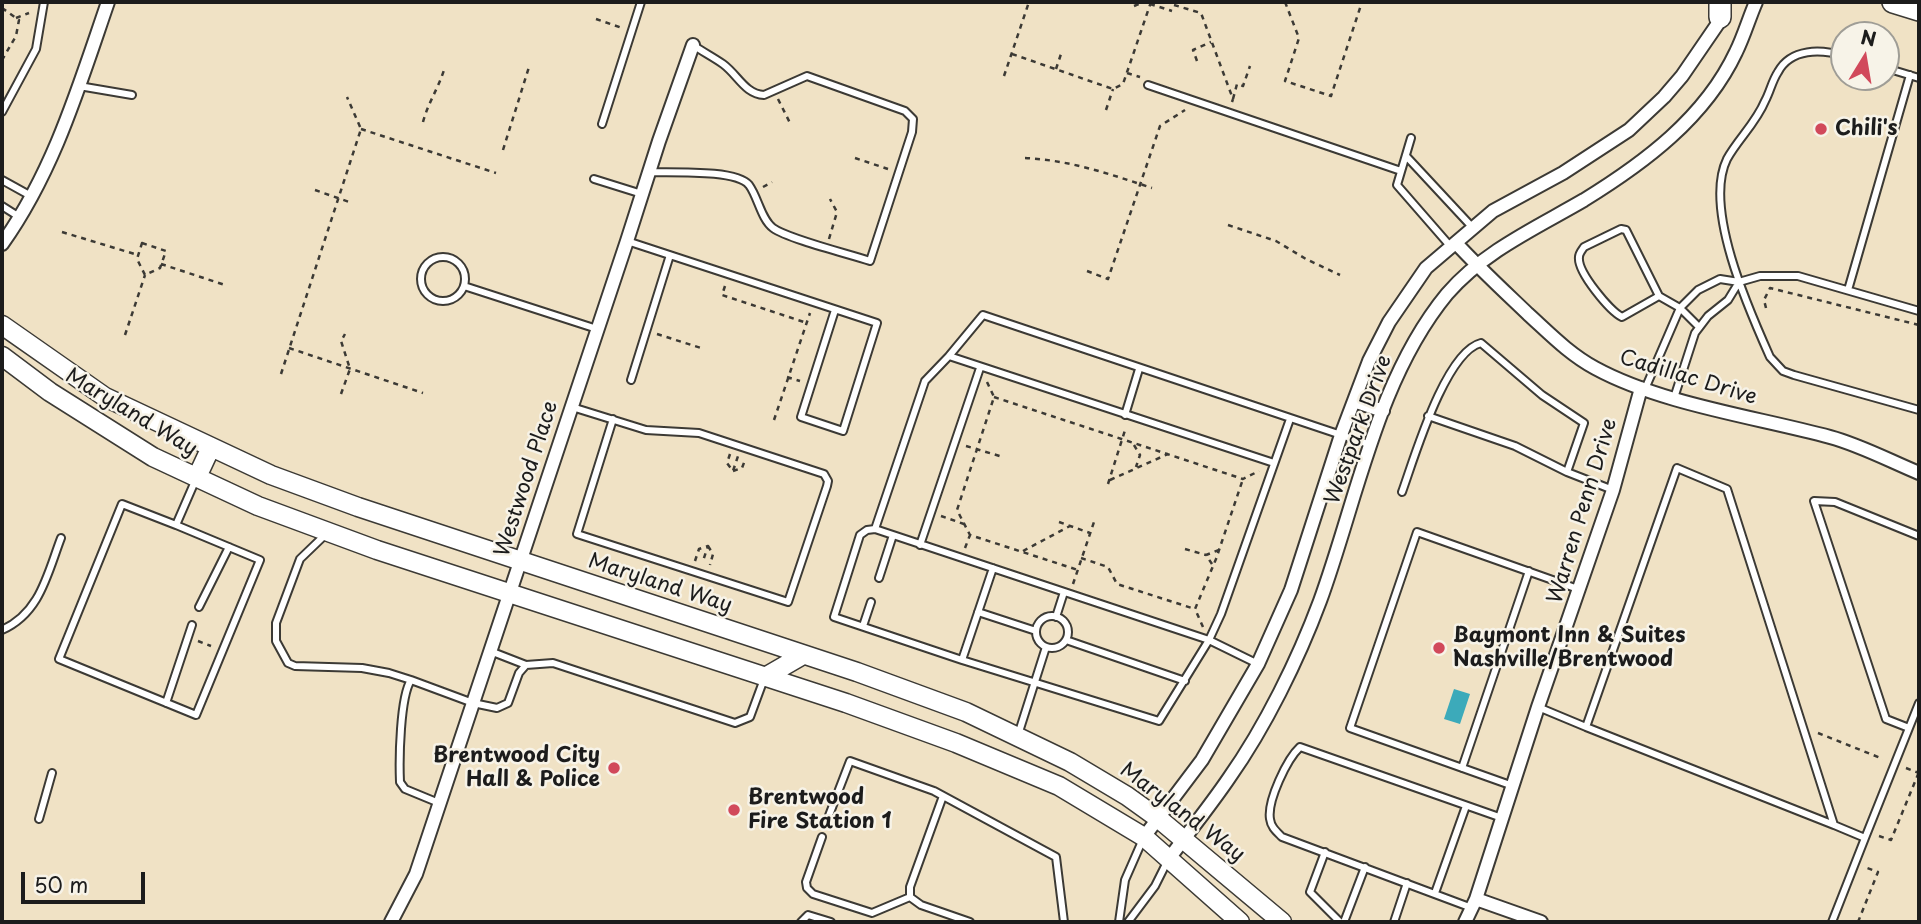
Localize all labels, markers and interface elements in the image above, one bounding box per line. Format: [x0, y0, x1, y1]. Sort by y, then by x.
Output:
north arrow [1830, 21, 1900, 91]
text: N [1859, 22, 1879, 53]
place label: Chili's [1835, 116, 1897, 142]
marker: Chili's [1813, 121, 1829, 137]
street label: Cadillac Drive [1616, 345, 1760, 411]
street label: Westpark Drive [1320, 352, 1398, 508]
street label: Maryland Way [60, 364, 202, 462]
street label: Westwood Place [490, 398, 564, 560]
street label: Warren Penn Drive [1543, 416, 1623, 606]
street label: Maryland Way [585, 549, 735, 619]
place label: Baymont Inn & Suites Nashville/Brentwood [1453, 623, 1685, 673]
marker: Baymont Inn & Suites Nashville/Brentwood [1431, 640, 1447, 656]
place label: Brentwood City Hall & Police [433, 743, 600, 793]
street label: Maryland Way [1115, 758, 1249, 868]
marker: Brentwood City Hall & Police [606, 760, 622, 776]
place label: Brentwood Fire Station 1 [748, 785, 891, 835]
marker: Brentwood Fire Station 1 [726, 802, 742, 818]
scale bar [24, 858, 149, 902]
text: 50 m [34, 868, 88, 900]

